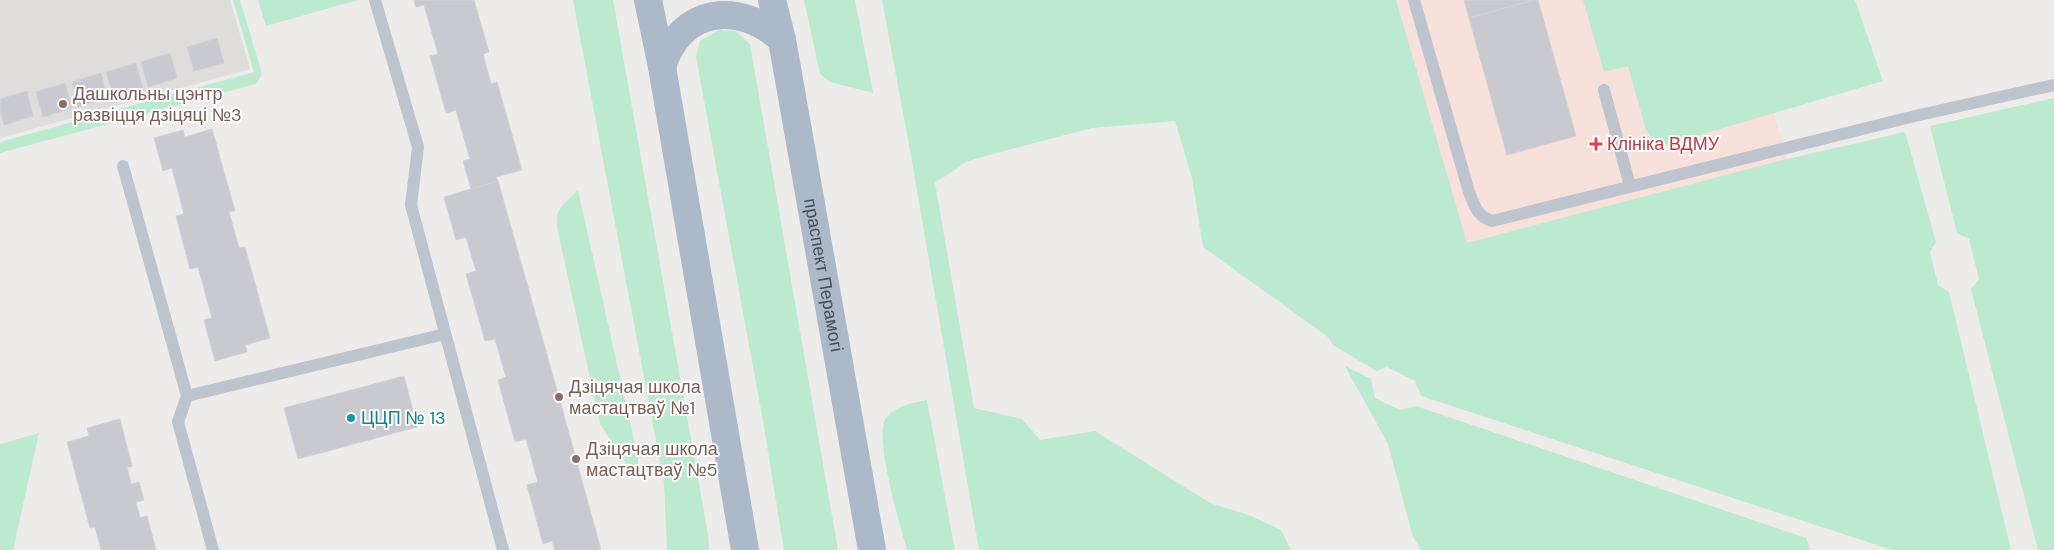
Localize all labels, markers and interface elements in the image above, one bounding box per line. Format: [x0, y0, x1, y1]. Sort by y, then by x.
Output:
place label: Дашкольны цэнтр развіцця дзіцяці №3 [73, 82, 242, 127]
marker: Дашкольны цэнтр развіцця дзіцяці №3 [57, 98, 69, 110]
place label: Клініка ВДМУ [1607, 132, 1720, 156]
marker: Клініка ВДМУ [1589, 137, 1603, 151]
street label: праспект Перамогі [798, 196, 849, 354]
place label: Дзіцячая школа мастацтваў №1 [569, 375, 702, 420]
marker: Дзіцячая школа мастацтваў №1 [553, 391, 565, 403]
place label: ЦЦП № 13 [361, 406, 446, 430]
marker: ЦЦП № 13 [345, 412, 357, 424]
place label: Дзіцячая школа мастацтваў №5 [586, 437, 719, 482]
marker: Дзіцячая школа мастацтваў №5 [570, 453, 582, 465]

